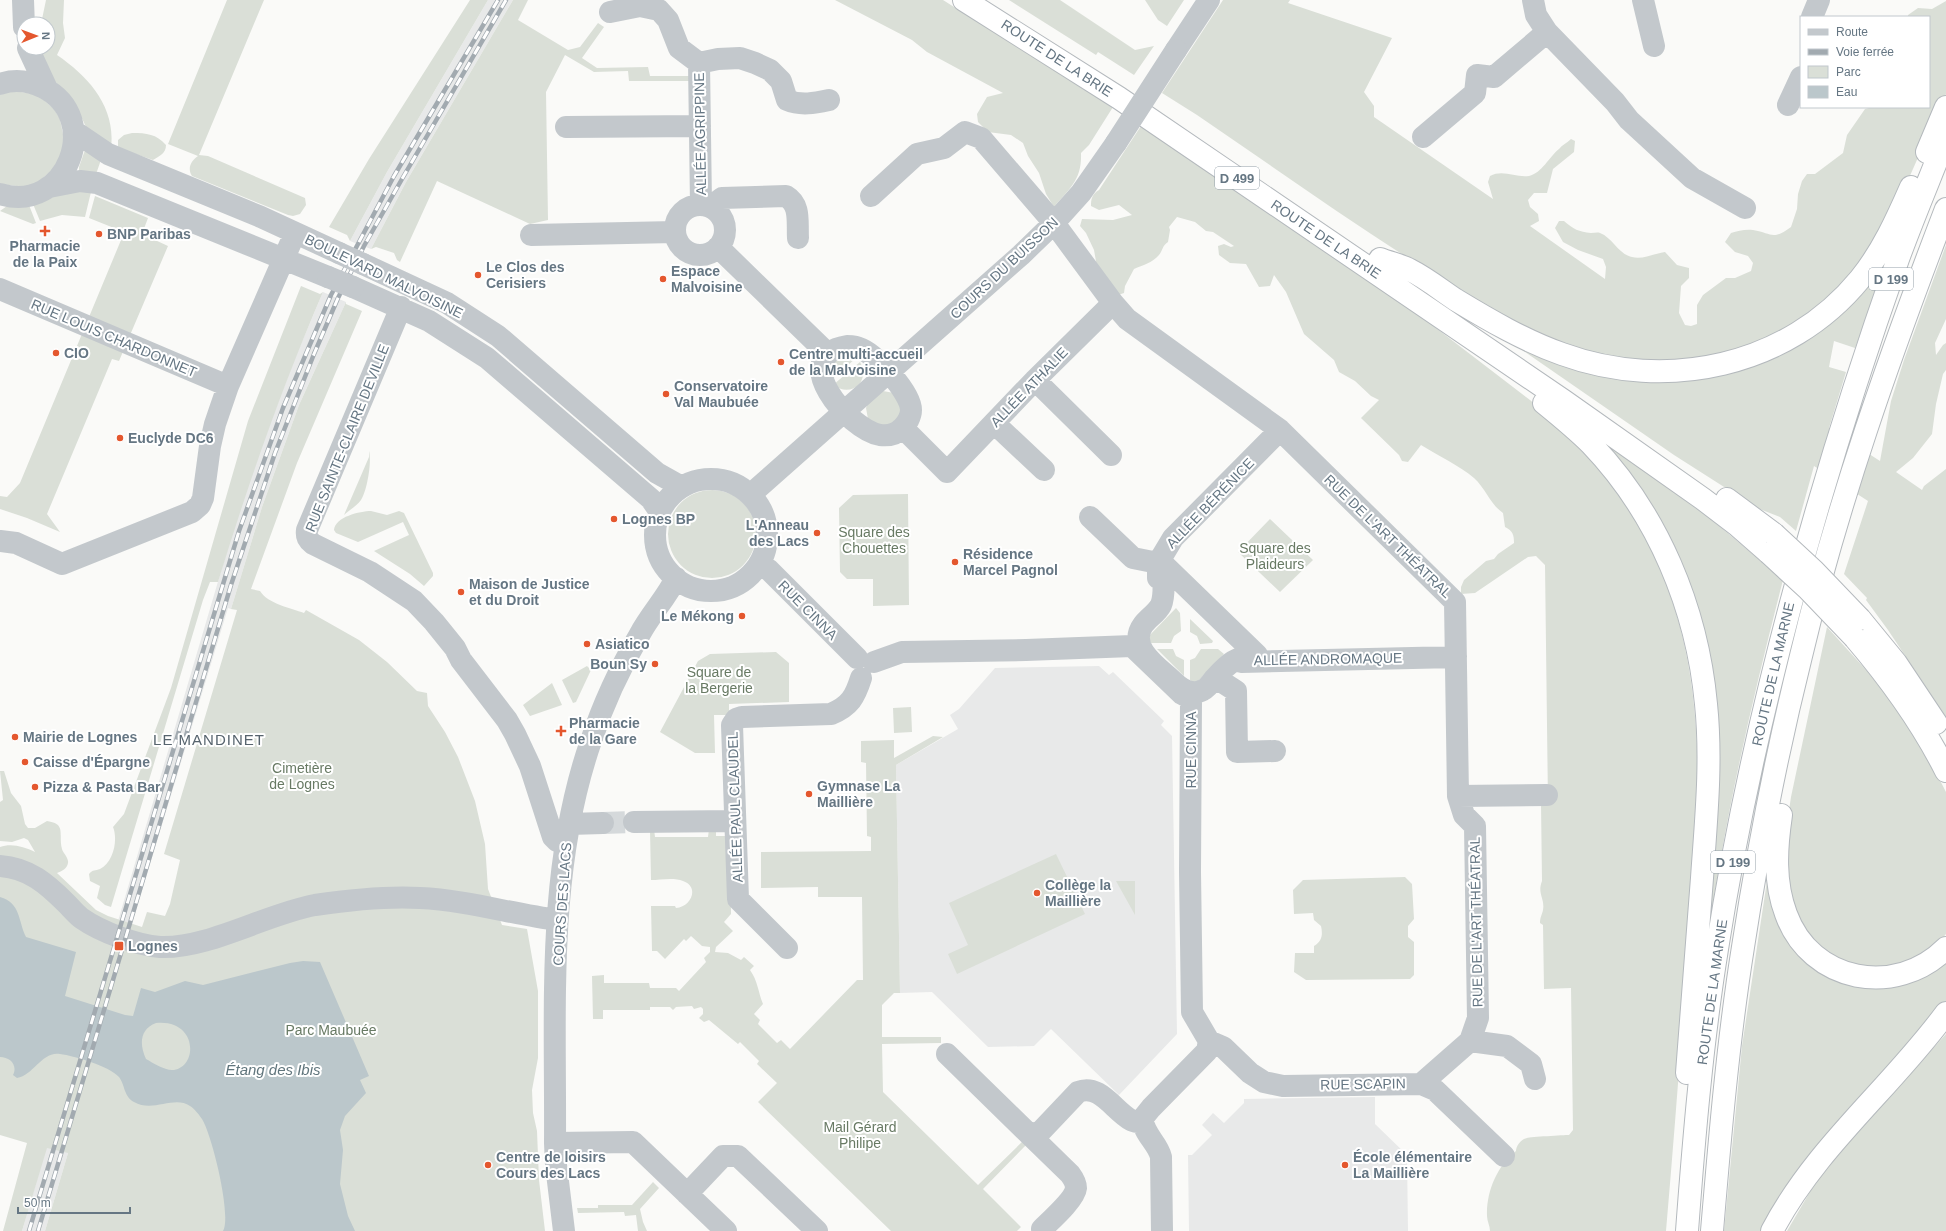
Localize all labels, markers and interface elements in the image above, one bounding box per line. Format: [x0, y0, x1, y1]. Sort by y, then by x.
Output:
north arrow [16, 16, 56, 56]
street label: ROUTE DE LA BRIE [998, 16, 1116, 100]
legend [1800, 16, 1930, 108]
text: Route [1836, 25, 1868, 39]
text: N [40, 32, 52, 40]
text: Voie ferrée [1836, 45, 1894, 59]
text: Parc [1836, 65, 1861, 79]
street label: ALLÉE AGRIPPINE [691, 72, 709, 196]
text: Eau [1836, 85, 1857, 99]
road number: D 499 [1215, 167, 1259, 189]
street label: ROUTE DE LA BRIE [1268, 196, 1384, 282]
street label: COURS DU BUISSON [947, 214, 1061, 322]
marker: Pharmacie de la Paix [40, 226, 50, 236]
place label: BNP Paribas [107, 226, 191, 242]
marker: BNP Paribas [94, 229, 104, 239]
street label: BOULEVARD MALVOISINE [302, 231, 466, 321]
place label: Pharmacie de la Paix [10, 238, 81, 270]
place label: Le Clos des Cerisiers [486, 259, 565, 291]
place label: Espace Malvoisine [671, 263, 743, 295]
road number: D 199 [1869, 268, 1913, 290]
marker: Le Clos des Cerisiers [473, 270, 483, 280]
marker: Espace Malvoisine [658, 274, 668, 284]
street label: RUE LOUIS CHARDONNET [29, 296, 200, 380]
street label: RUE SAINTE-CLAIRE DEVILLE [302, 342, 392, 534]
street label: ALLÉE ATHALIE [987, 344, 1071, 430]
place label: CIO [64, 345, 89, 361]
place label: Centre multi-accueil de la Malvoisine [789, 346, 923, 378]
marker: CIO [51, 348, 61, 358]
marker: Centre multi-accueil de la Malvoisine [776, 357, 786, 367]
place label: Conservatoire Val Maubuée [674, 378, 768, 410]
marker: Conservatoire Val Maubuée [661, 389, 671, 399]
place label: Euclyde DC6 [128, 430, 214, 446]
marker: Euclyde DC6 [115, 433, 125, 443]
street label: ALLÉE BÉRÉNICE [1163, 455, 1257, 551]
street label: RUE DE L'ART THÉATRAL [1321, 471, 1455, 601]
place label: Lognes BP [622, 511, 695, 527]
marker: Lognes BP [609, 514, 619, 524]
place label: L'Anneau des Lacs [746, 517, 809, 549]
park label: Square des Chouettes [838, 524, 910, 556]
marker: L'Anneau des Lacs [812, 528, 822, 538]
park label: Square des Plaideurs [1239, 540, 1311, 572]
place label: Résidence Marcel Pagnol [963, 546, 1058, 578]
marker: Résidence Marcel Pagnol [950, 557, 960, 567]
place label: Maison de Justice et du Droit [469, 576, 590, 608]
street label: RUE CINNA [775, 577, 841, 643]
marker: Maison de Justice et du Droit [456, 587, 466, 597]
street label: ROUTE DE LA MARNE [1749, 601, 1797, 747]
place label: Le Mékong [661, 608, 734, 624]
marker: Le Mékong [737, 611, 747, 621]
place label: Asiatico [595, 636, 649, 652]
marker: Asiatico [582, 639, 592, 649]
street label: ALLÉE ANDROMAQUE [1254, 650, 1402, 668]
place label: Boun Sy [590, 656, 647, 672]
marker: Boun Sy [650, 659, 660, 669]
park label: Square de la Bergerie [685, 664, 753, 696]
street label: RUE CINNA [1183, 711, 1199, 789]
place label: Pharmacie de la Gare [569, 715, 640, 747]
marker: Pharmacie de la Gare [556, 726, 566, 736]
place label: Mairie de Lognes [23, 729, 138, 745]
district label: LE MANDINET [153, 731, 265, 748]
street label: ALLÉE PAUL CLAUDEL [724, 731, 746, 883]
marker: Mairie de Lognes [10, 732, 20, 742]
place label: Caisse d'Épargne [33, 754, 150, 770]
marker: Caisse d'Épargne [20, 757, 30, 767]
park label: Cimetière de Lognes [269, 760, 335, 792]
place label: Gymnase La Maillière [817, 778, 900, 810]
place label: Pizza & Pasta Bar [43, 779, 161, 795]
marker: Pizza & Pasta Bar [30, 782, 40, 792]
marker: Gymnase La Maillière [804, 789, 814, 799]
street label: RUE DE L'ART THÉATRAL [1467, 836, 1485, 1007]
street label: COURS DES LACS [550, 842, 574, 966]
road number: D 199 [1711, 851, 1755, 873]
place label: Collège la Maillière [1045, 877, 1111, 909]
marker: Collège la Maillière [1032, 888, 1042, 898]
street label: ROUTE DE LA MARNE [1694, 918, 1730, 1066]
place label: Lognes [128, 938, 178, 954]
marker: Lognes [113, 940, 125, 952]
park label: Parc Maubuée [285, 1022, 377, 1038]
water label: Étang des Ibis [225, 1061, 321, 1078]
street label: RUE SCAPIN [1320, 1075, 1406, 1093]
park label: Mail Gérard Philipe [823, 1119, 897, 1151]
place label: Centre de loisirs Cours des Lacs [496, 1149, 606, 1181]
place label: École élémentaire La Maillière [1353, 1149, 1472, 1181]
marker: Centre de loisirs Cours des Lacs [483, 1160, 493, 1170]
marker: École élémentaire La Maillière [1340, 1160, 1350, 1170]
scale bar [18, 1189, 130, 1215]
text: 50 m [24, 1196, 51, 1210]

